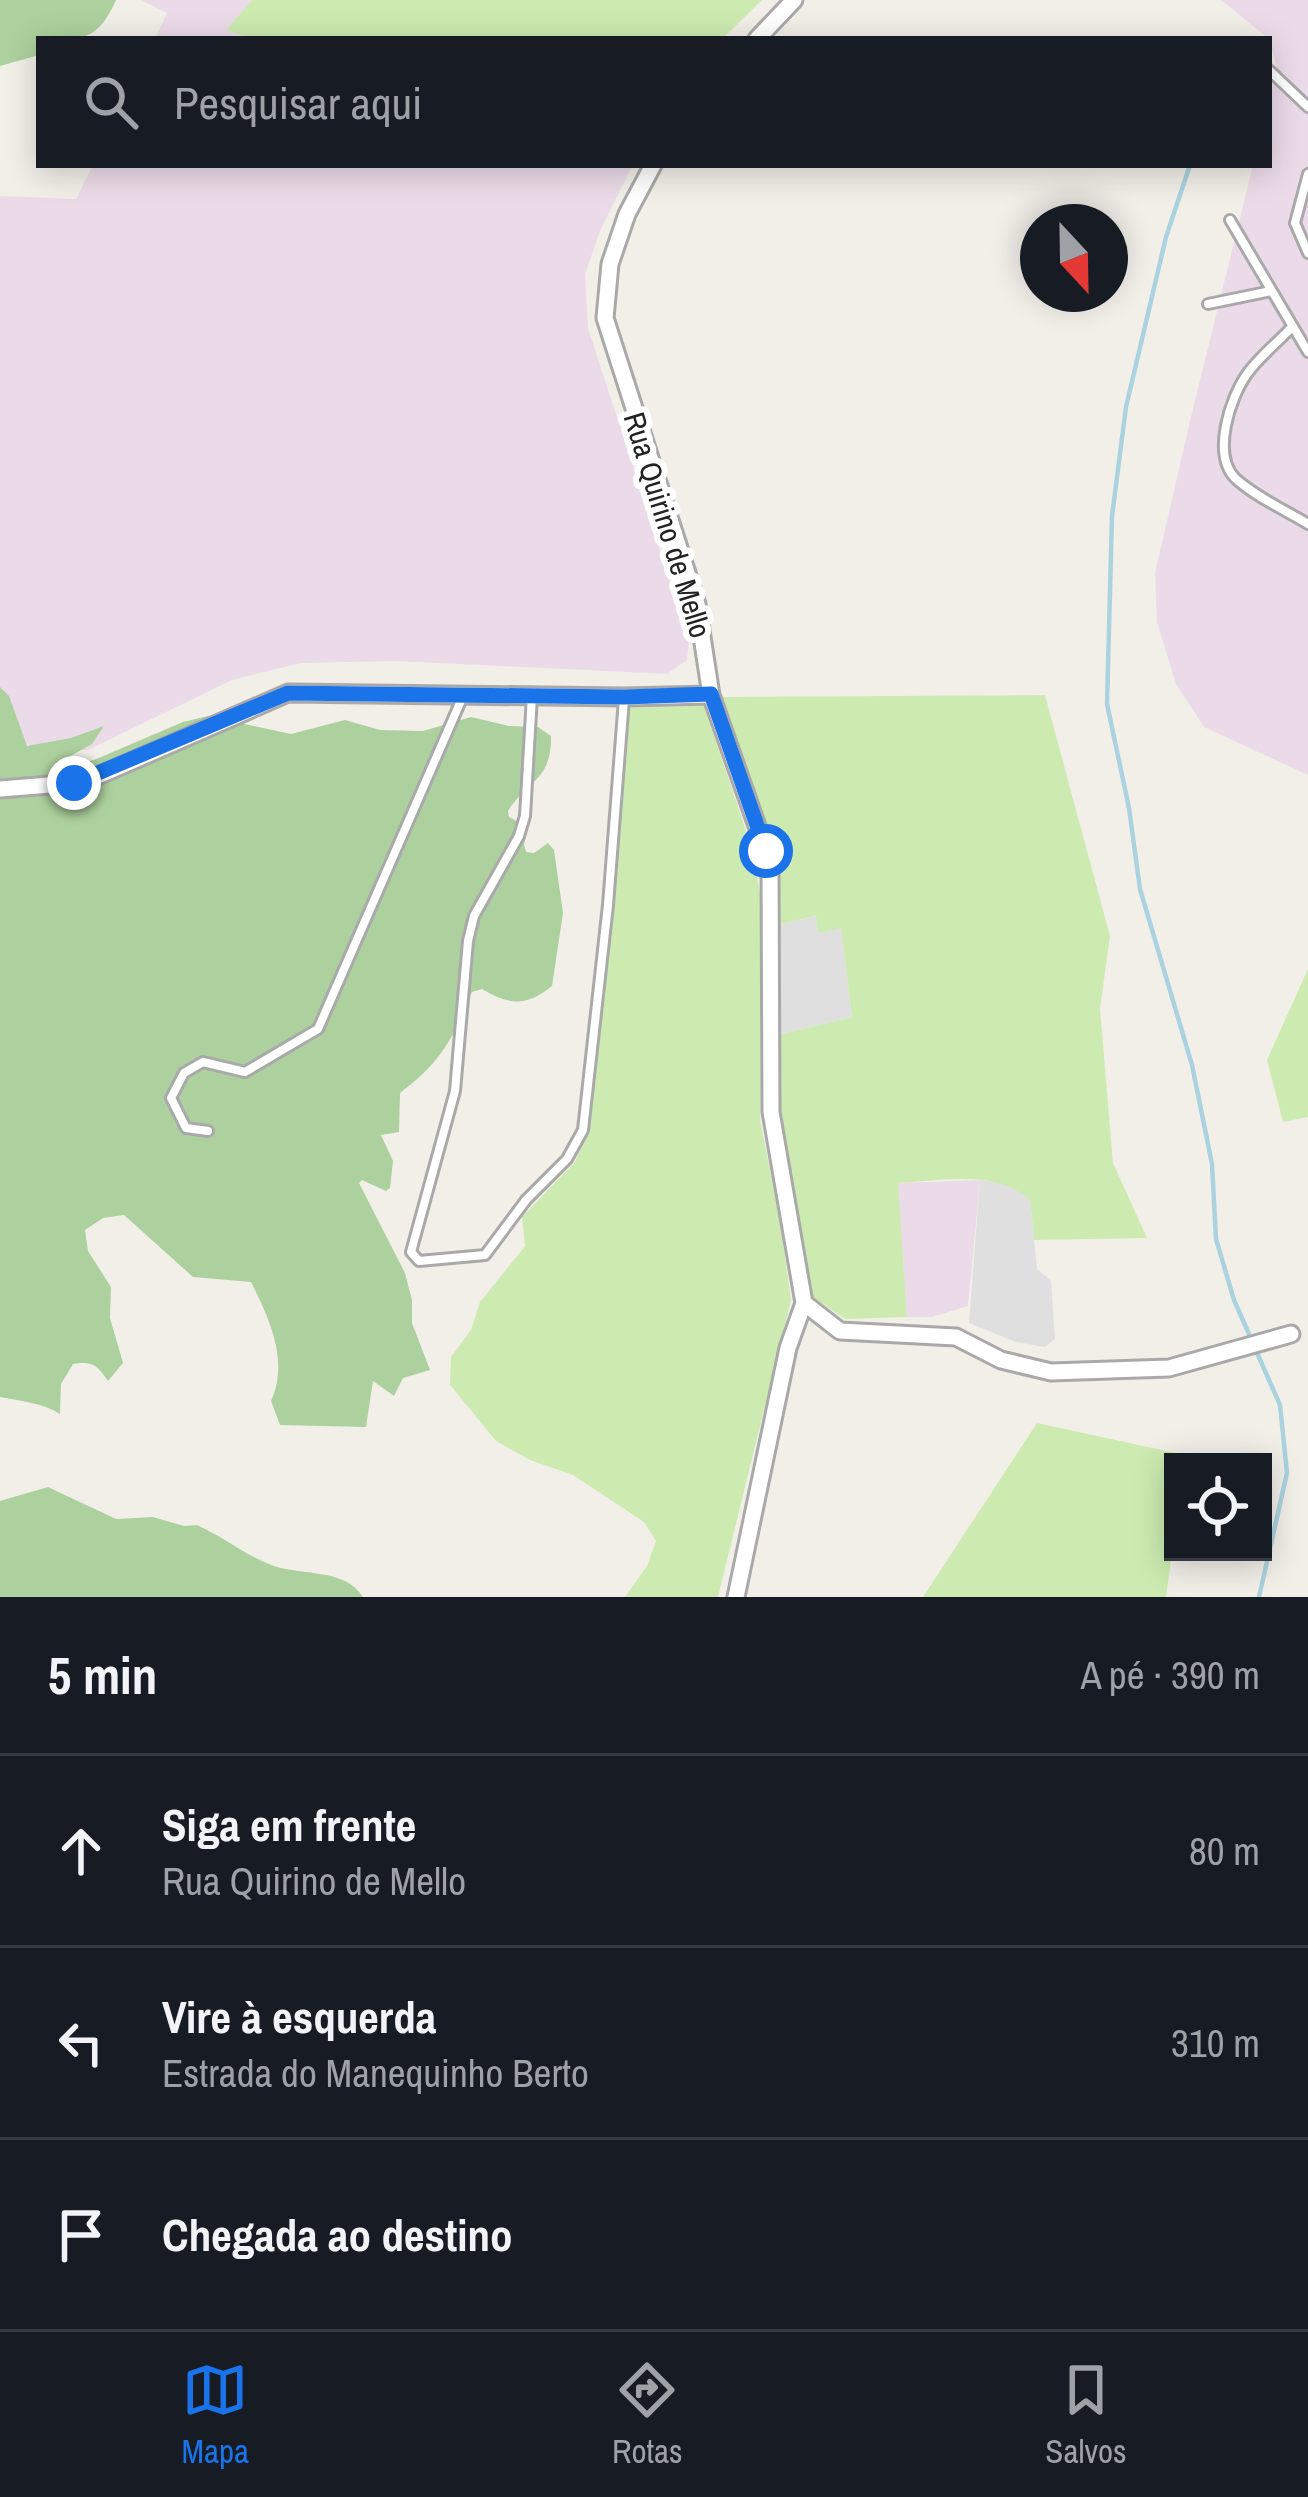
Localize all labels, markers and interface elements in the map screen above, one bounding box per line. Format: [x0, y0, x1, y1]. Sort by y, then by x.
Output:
search box [36, 36, 1272, 168]
icon: search [78, 69, 144, 135]
text: Pesquisar aqui [174, 72, 422, 133]
north arrow [1020, 204, 1128, 312]
street label: Rua Quirino de Mello [615, 407, 721, 642]
route end [47, 756, 101, 810]
route start [739, 824, 793, 878]
map controls [1164, 1453, 1272, 1561]
button: locate [1164, 1453, 1272, 1561]
text: 5 min [48, 1641, 157, 1710]
text: A pé · 390 m [1080, 1649, 1260, 1701]
text: Siga em frente [162, 1794, 416, 1855]
icon: ahead [48, 1818, 114, 1884]
text: 80 m [1189, 1825, 1260, 1877]
text: Rua Quirino de Mello [162, 1855, 466, 1907]
text: Vire à esquerda [162, 1986, 436, 2047]
icon: left [48, 2010, 114, 2076]
text: 310 m [1171, 2017, 1260, 2069]
text: Estrada do Manequinho Berto [162, 2047, 589, 2099]
icon: arrive [48, 2202, 114, 2268]
text: Chegada ao destino [162, 2204, 513, 2265]
tab: Mapa [181, 2357, 249, 2473]
tab: Rotas [612, 2357, 683, 2473]
tab: Salvos [1045, 2357, 1127, 2473]

